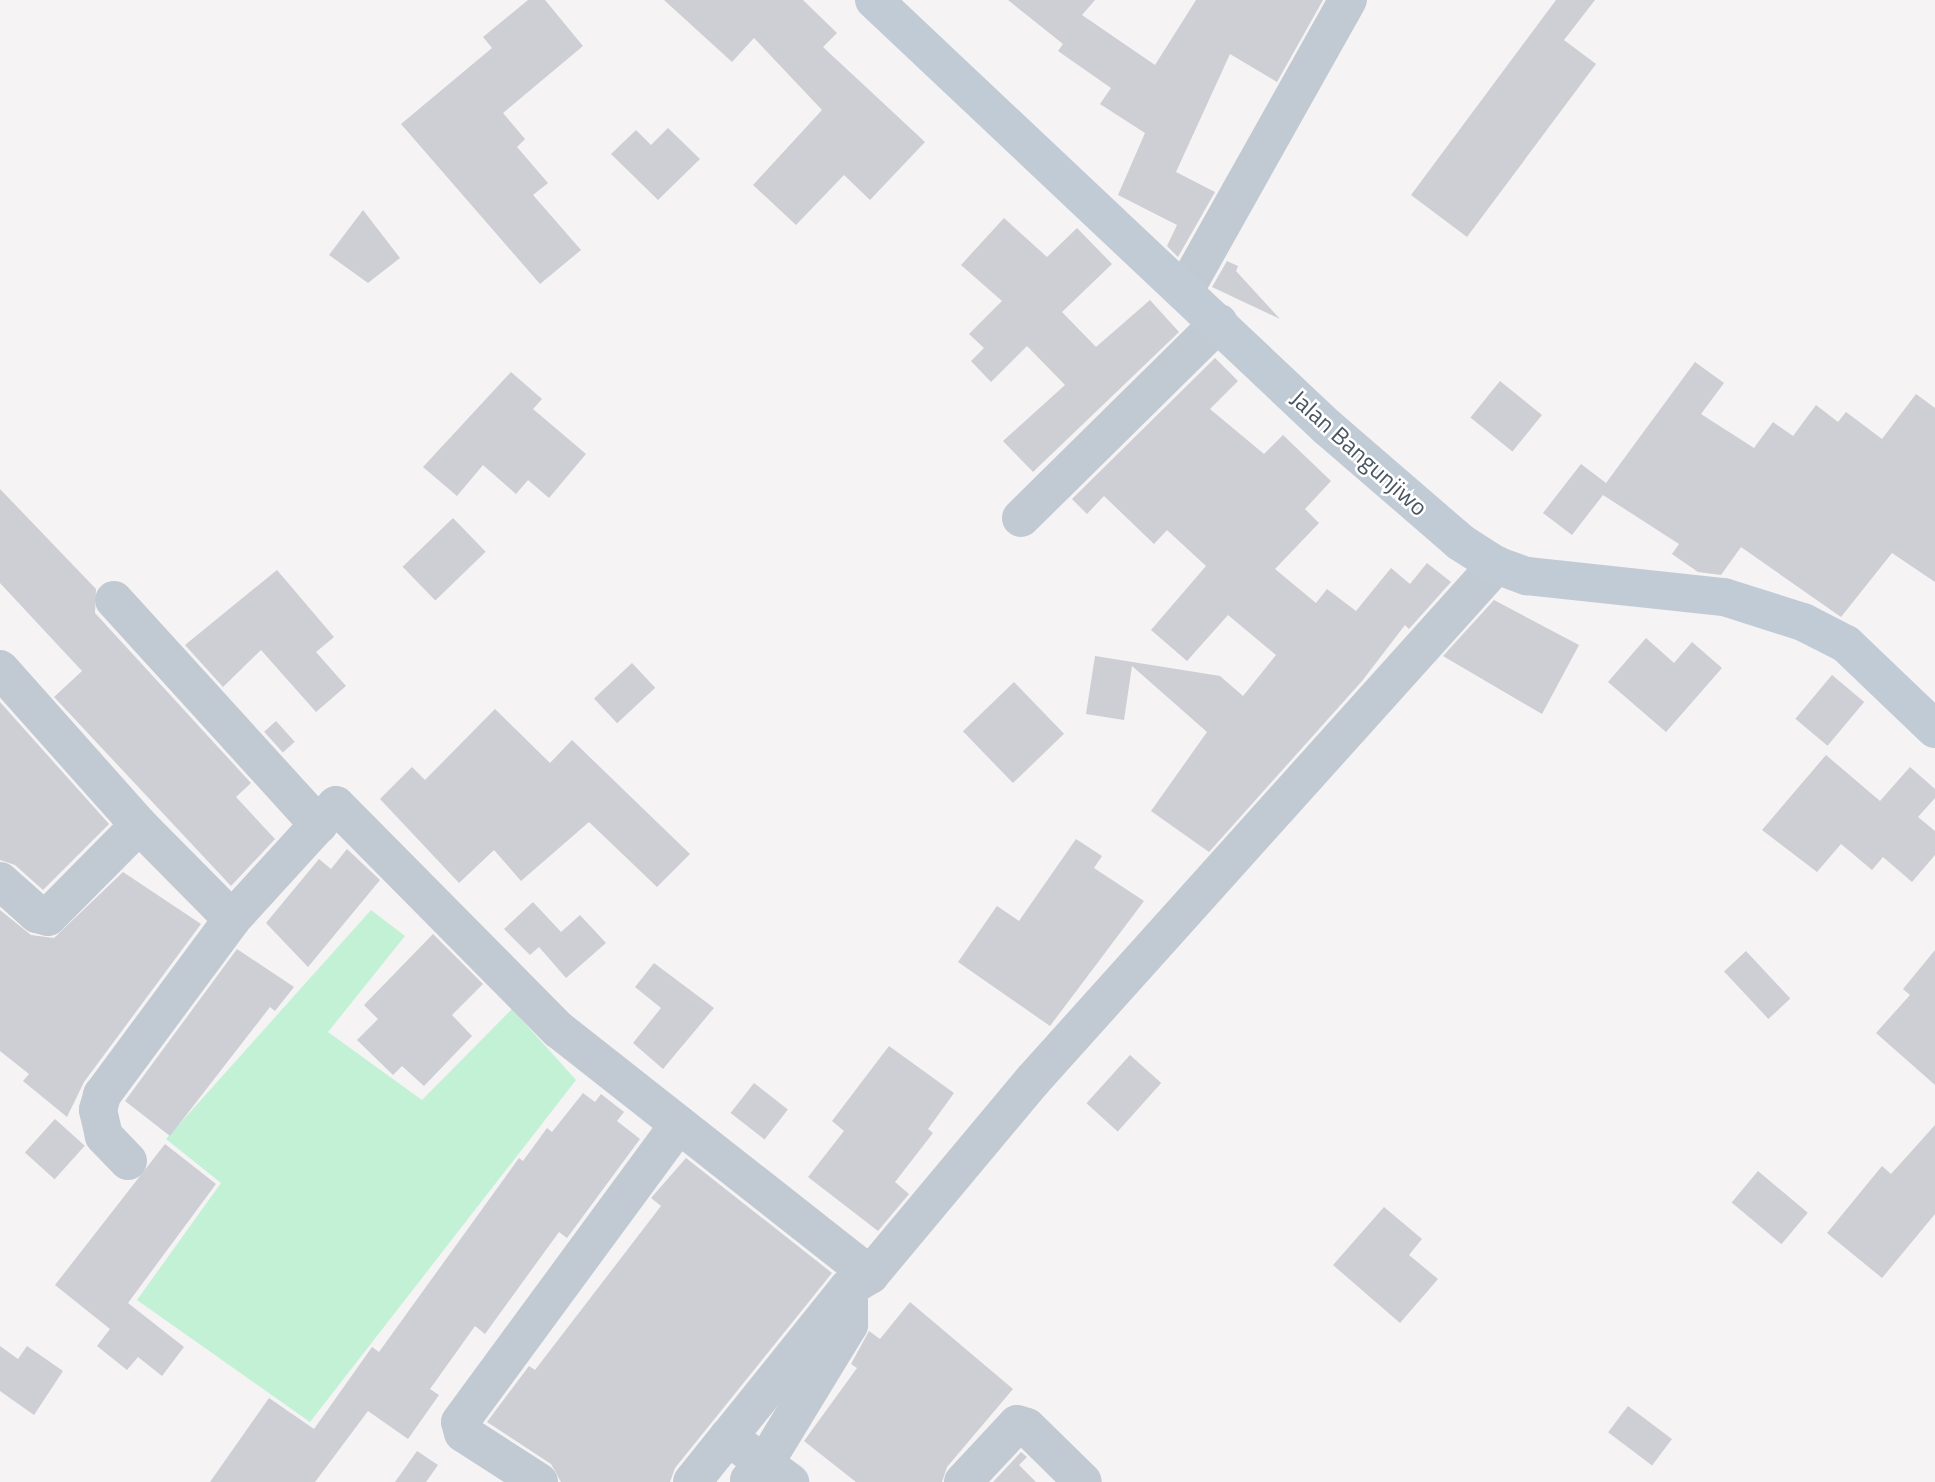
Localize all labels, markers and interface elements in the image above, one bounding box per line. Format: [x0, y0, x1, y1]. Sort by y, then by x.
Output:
street label: Jalan Bangunjiwo [1285, 384, 1433, 522]

